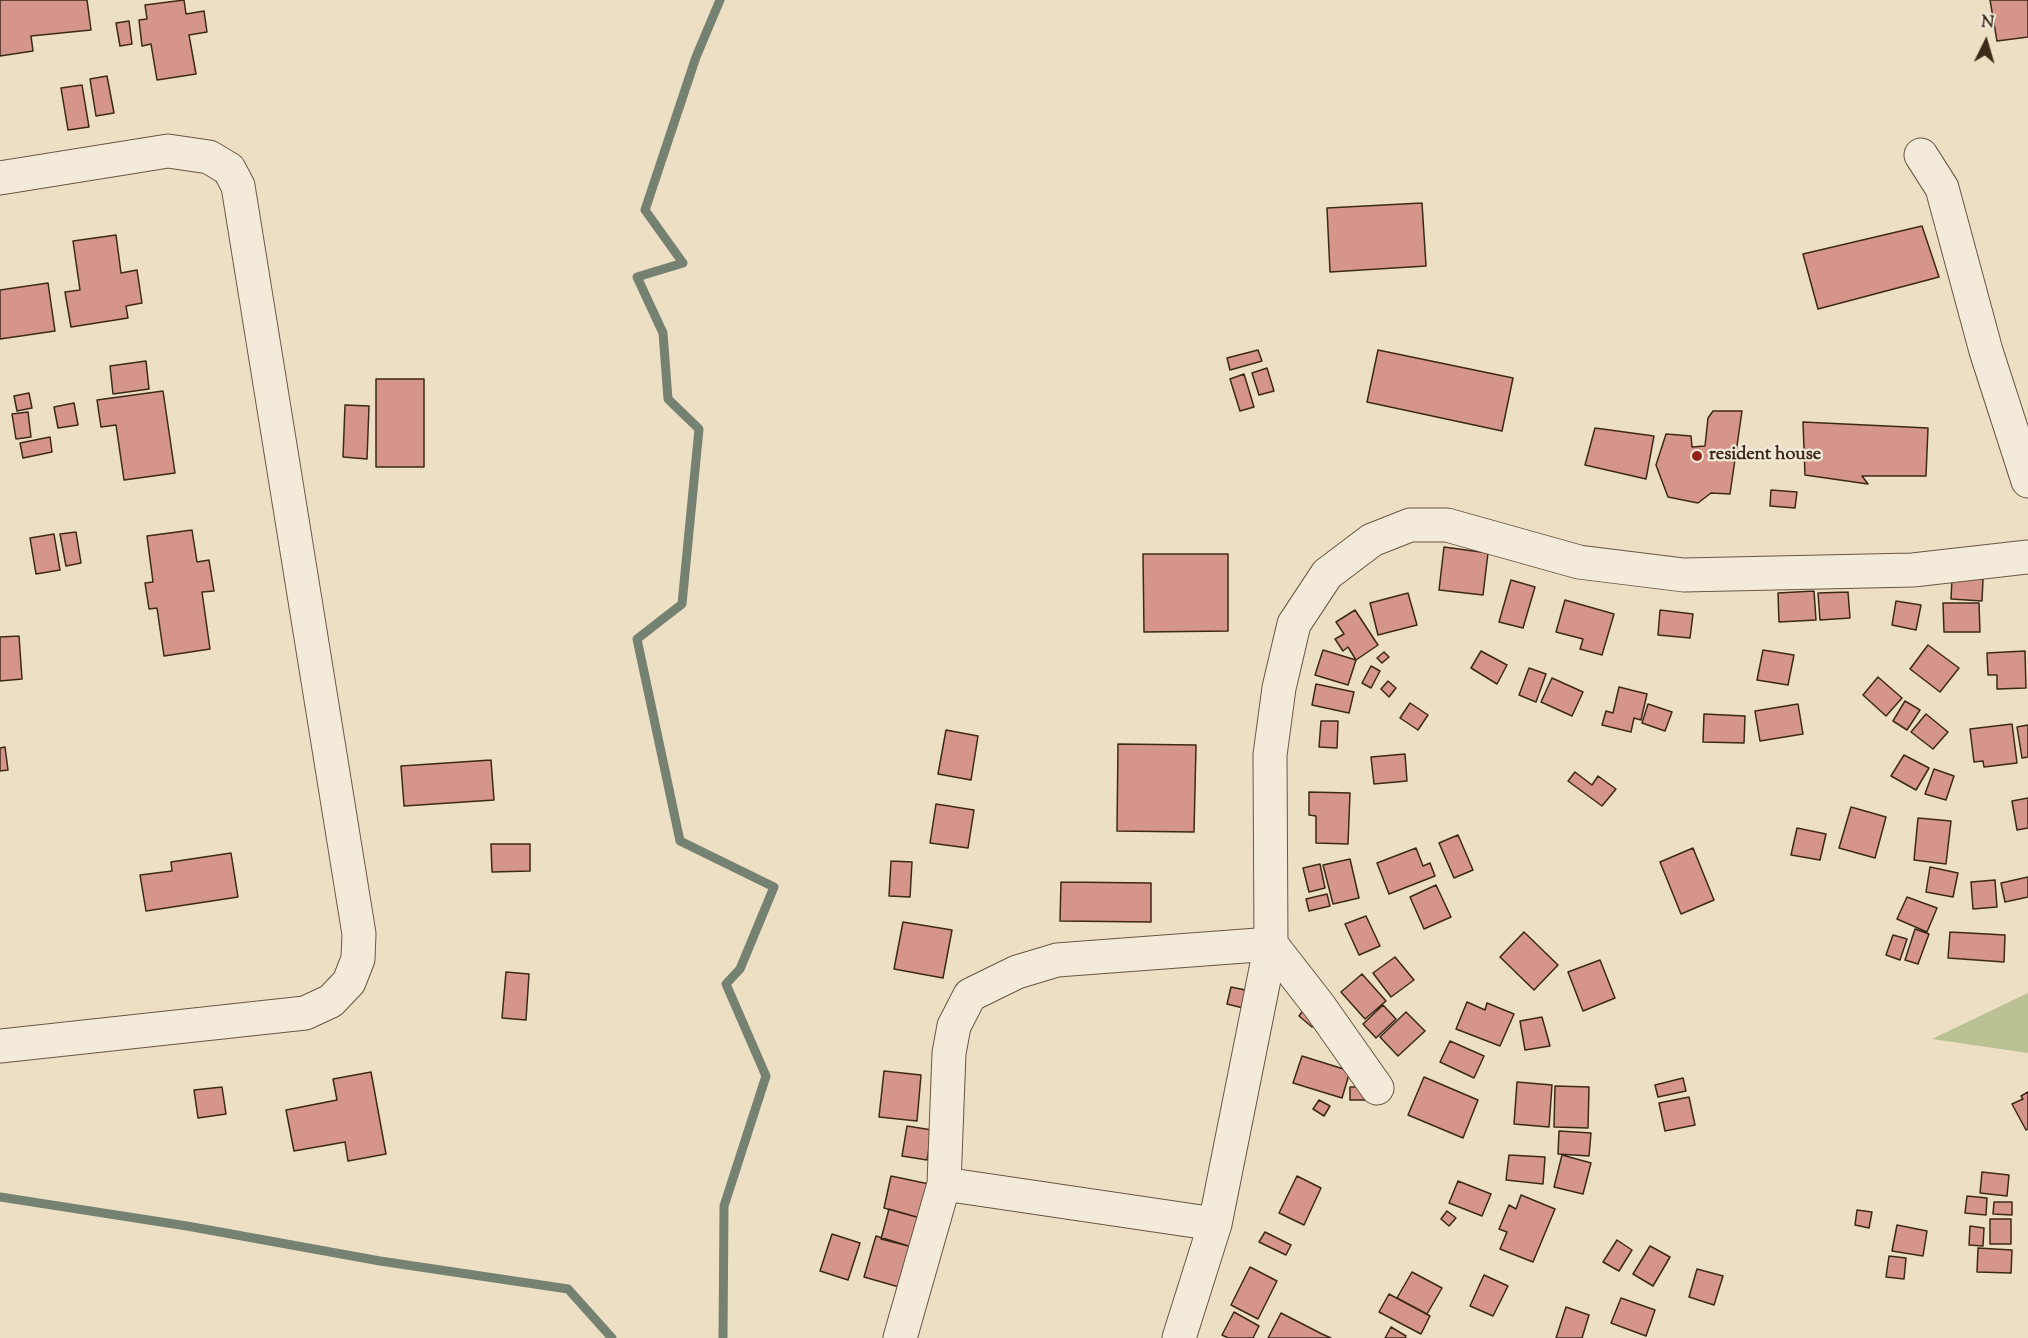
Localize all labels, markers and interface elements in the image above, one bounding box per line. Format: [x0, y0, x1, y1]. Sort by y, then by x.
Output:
north arrow [1956, 12, 2016, 72]
text: N [1980, 12, 1995, 36]
place label: resident house [1709, 445, 1821, 467]
marker: resident house [1690, 449, 1704, 463]

